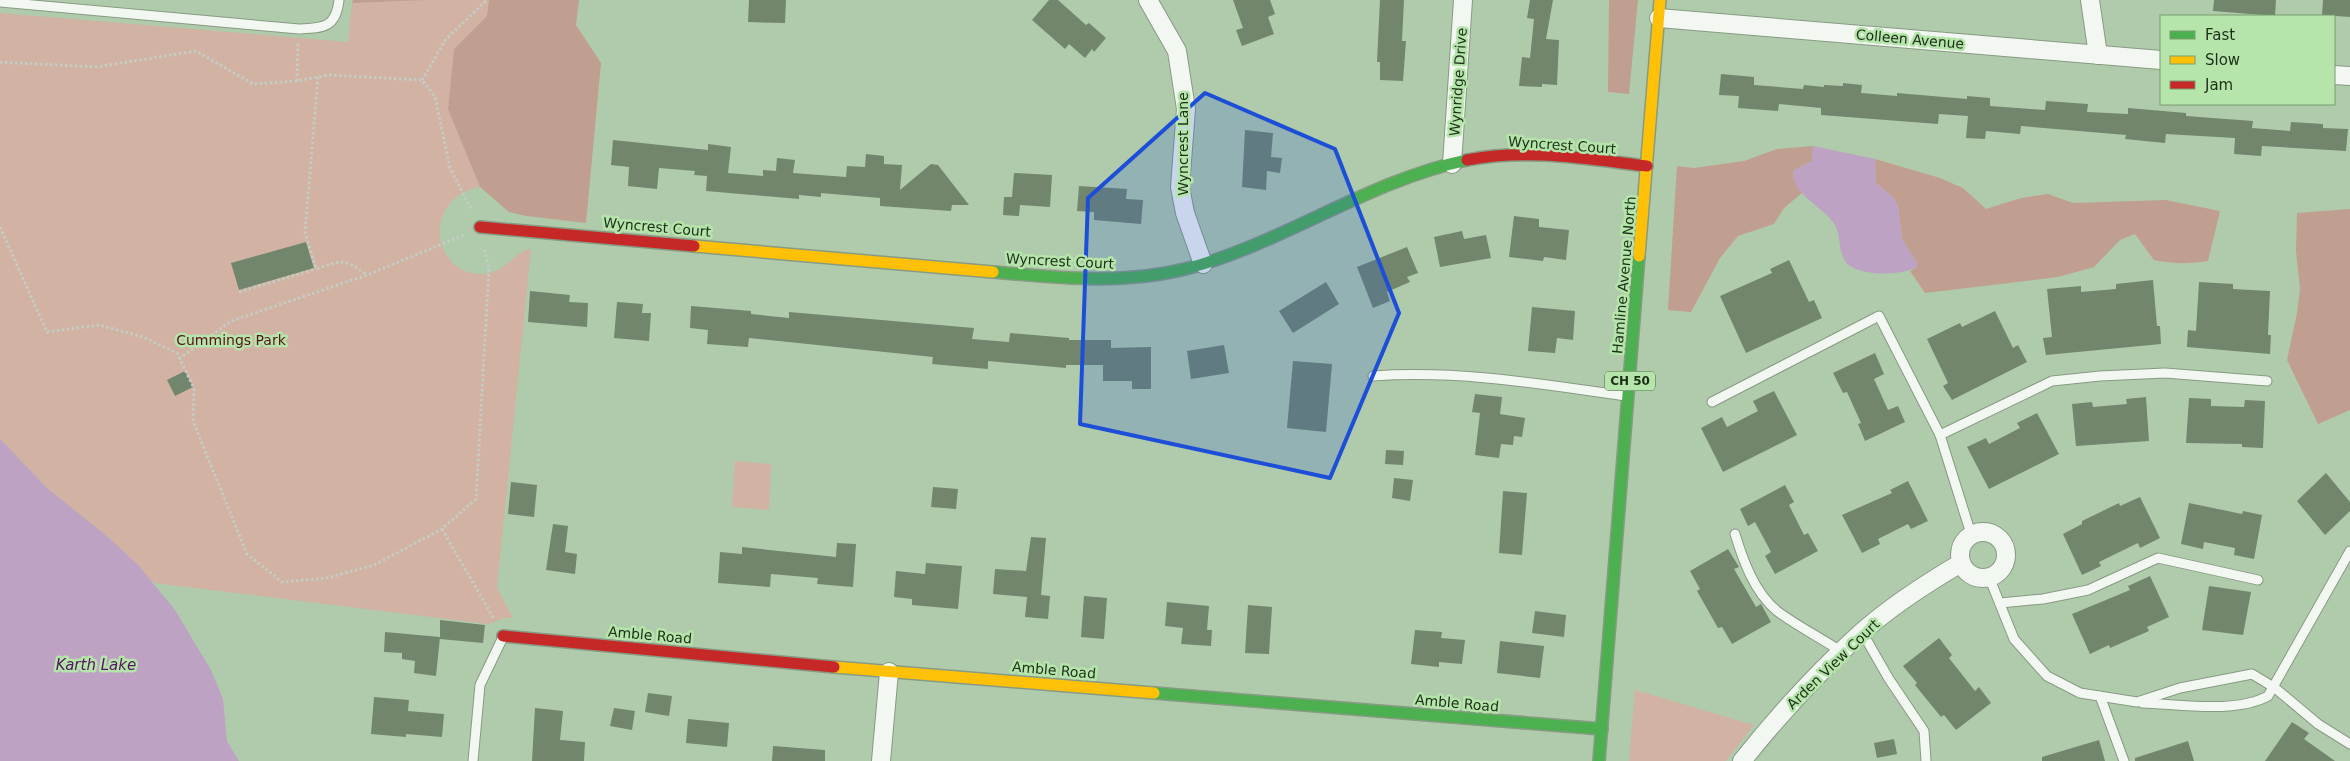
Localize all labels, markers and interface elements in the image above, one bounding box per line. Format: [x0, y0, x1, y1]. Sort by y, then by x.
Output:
legend [2160, 15, 2335, 105]
street label: Colleen Avenue [1855, 26, 1965, 52]
text: Fast [2205, 26, 2235, 44]
street label: Wynridge Drive [1446, 27, 1470, 137]
text: Slow [2205, 51, 2240, 69]
text: Jam [2204, 76, 2233, 94]
street label: Wyncrest Lane [1175, 92, 1191, 196]
street label: Wyncrest Court [1507, 133, 1617, 157]
street label: Hamline Avenue North [1609, 196, 1639, 354]
street label: Wyncrest Court [602, 214, 712, 240]
street label: Wyncrest Court [1006, 250, 1115, 272]
park label: Cummings Park [176, 332, 287, 348]
road number: CH 50 [1605, 372, 1655, 391]
street label: Arden View Court [1784, 616, 1883, 712]
street label: Amble Road [607, 623, 693, 647]
water label: Karth Lake [56, 656, 136, 674]
street label: Amble Road [1011, 658, 1097, 682]
street label: Amble Road [1414, 691, 1500, 715]

